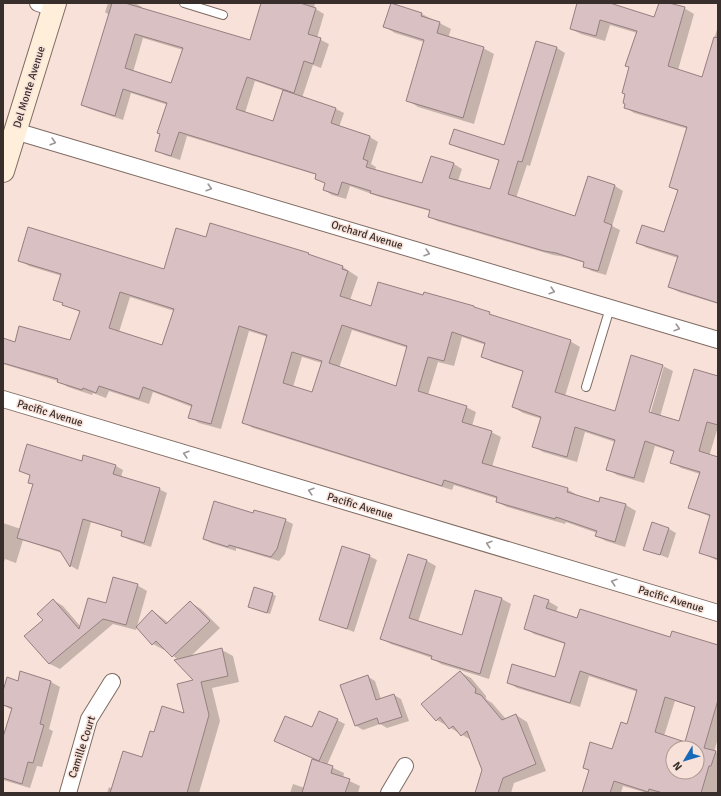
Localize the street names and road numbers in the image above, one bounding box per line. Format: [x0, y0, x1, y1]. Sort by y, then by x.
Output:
street label: Del Monte Avenue [10, 44, 48, 130]
street label: Orchard Avenue [330, 218, 404, 252]
street label: Pacific Avenue [16, 397, 84, 429]
street label: Pacific Avenue [326, 490, 394, 522]
street label: Pacific Avenue [637, 583, 705, 615]
street label: Camille Court [66, 714, 98, 780]

